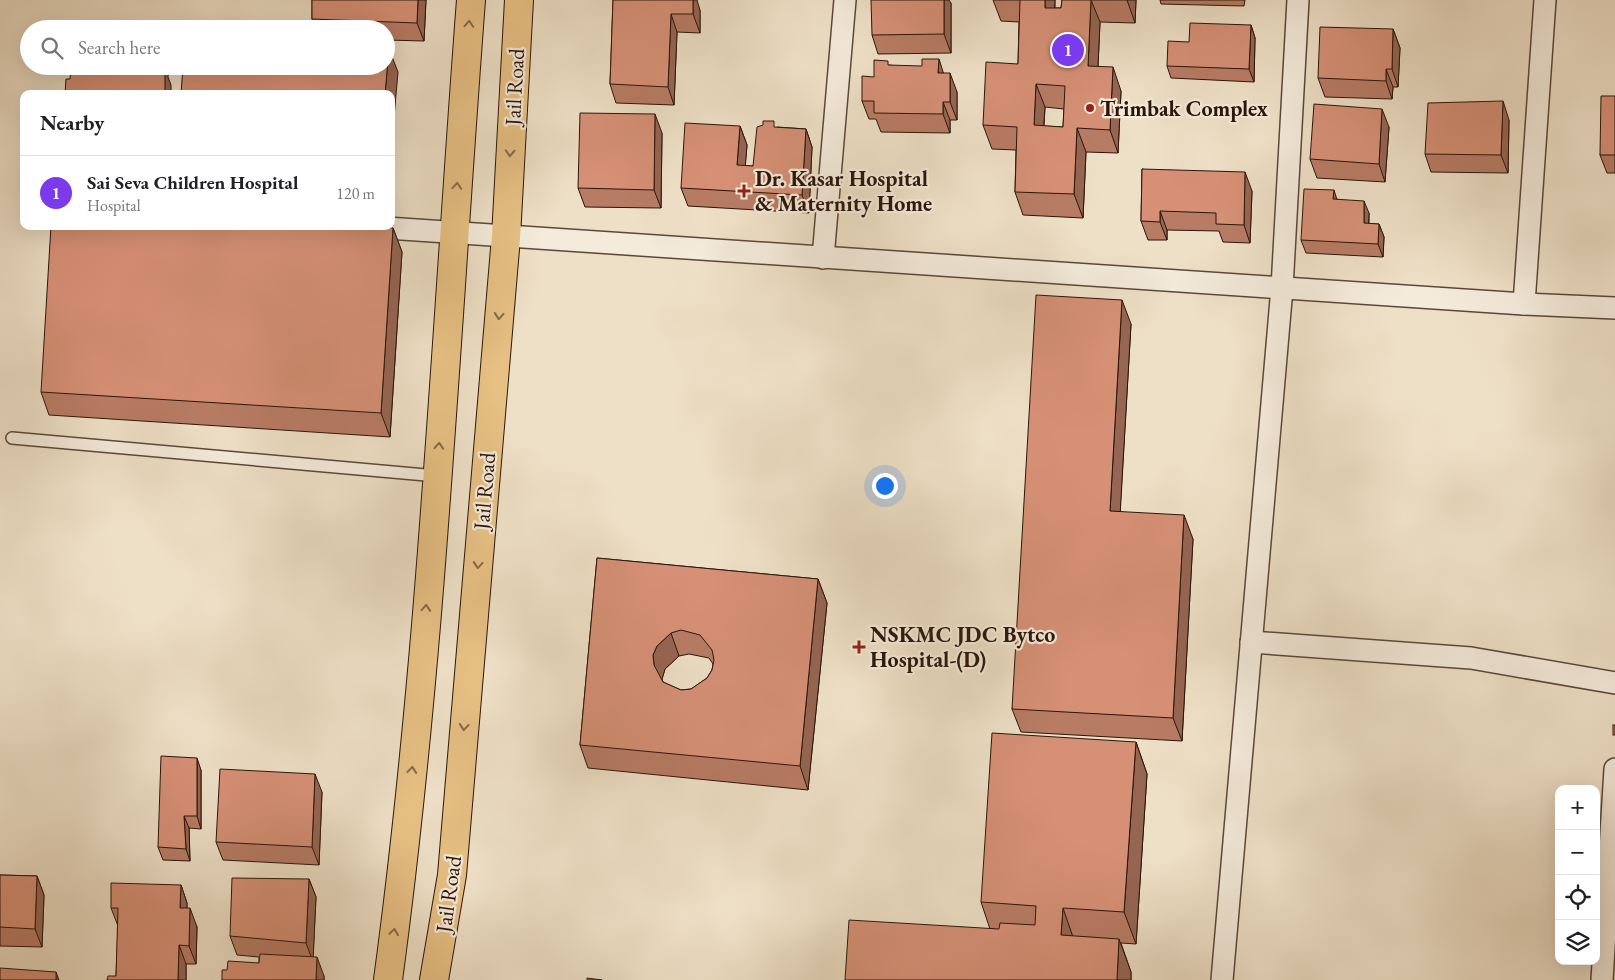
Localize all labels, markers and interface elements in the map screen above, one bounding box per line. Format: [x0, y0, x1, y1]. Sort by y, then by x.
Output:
one-way arrow [464, 19, 475, 27]
search box [20, 20, 395, 75]
pin: 1 [1052, 31, 1084, 69]
icon: search [38, 34, 66, 62]
text: Search here [78, 35, 160, 60]
street label: Jail Road [498, 47, 531, 128]
place label: Trimbak Complex [1100, 94, 1268, 123]
marker: Trimbak Complex [1084, 102, 1096, 114]
text: Nearby [40, 109, 104, 136]
one-way arrow [505, 150, 516, 158]
place label: Dr. Kasar Hospital & Maternity Home [755, 164, 932, 218]
text: Sai Seva Children Hospital [87, 170, 298, 195]
one-way arrow [451, 181, 462, 189]
text: 1 [52, 183, 60, 204]
text: 120 m [336, 183, 375, 204]
marker: Dr. Kasar Hospital & Maternity Home [737, 184, 751, 198]
text: Hospital [87, 195, 141, 216]
one-way arrow [494, 312, 505, 320]
one-way arrow [434, 442, 445, 450]
street label: Jail Road [467, 450, 502, 533]
your location [872, 473, 898, 499]
one-way arrow [473, 561, 484, 569]
one-way arrow [420, 604, 431, 612]
place label: NSKMC JDC Bytco Hospital-(D) [870, 620, 1055, 674]
marker: NSKMC JDC Bytco Hospital-(D) [852, 640, 866, 654]
one-way arrow [459, 723, 470, 731]
one-way arrow [406, 766, 417, 774]
map controls [1555, 785, 1600, 965]
button: + [1555, 785, 1600, 830]
button: − [1555, 830, 1600, 875]
street label: Jail Road [428, 853, 468, 936]
button: locate [1555, 875, 1600, 920]
button: layers [1555, 920, 1600, 965]
one-way arrow [388, 927, 399, 935]

